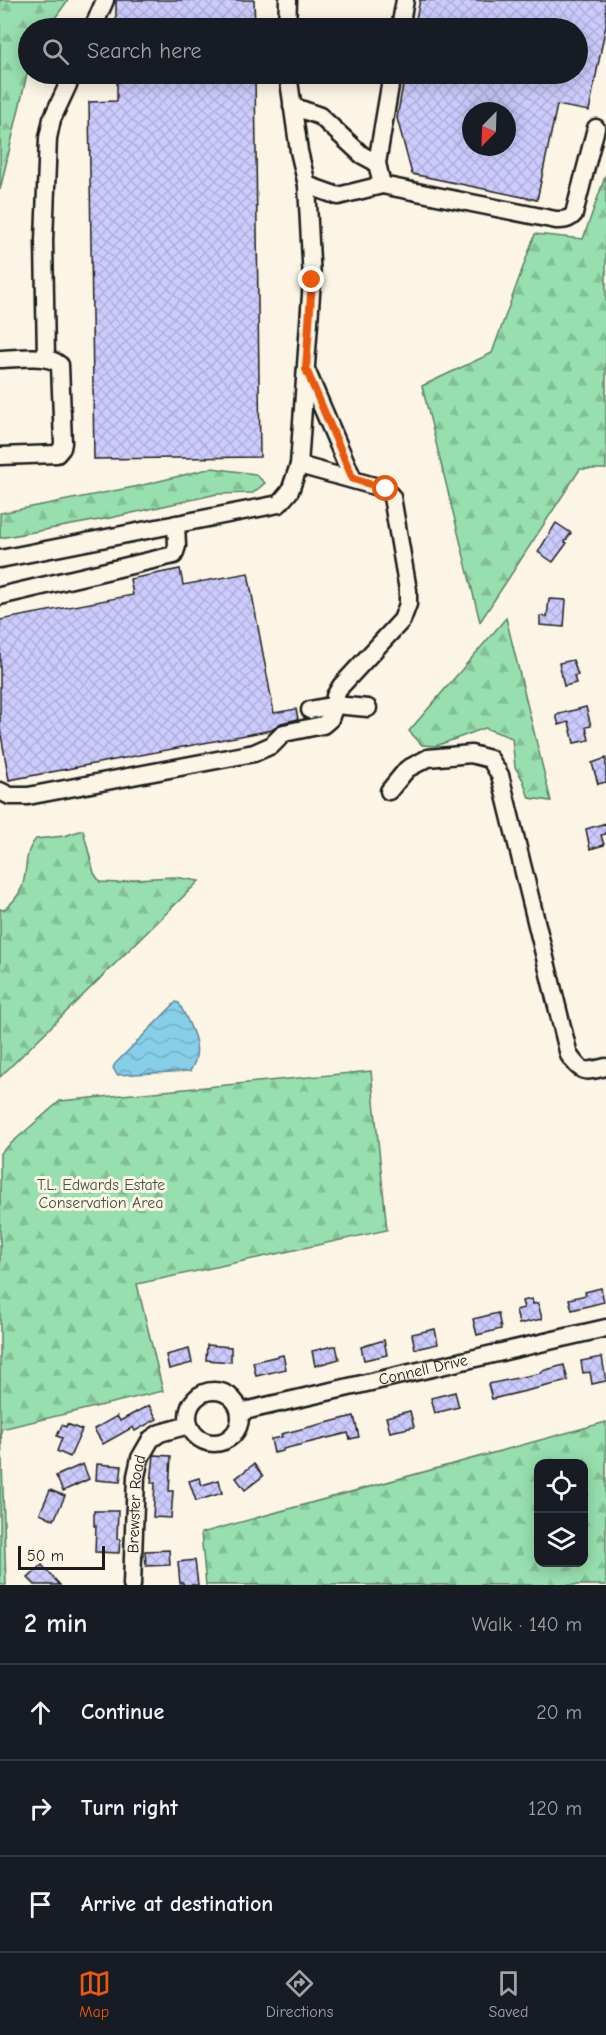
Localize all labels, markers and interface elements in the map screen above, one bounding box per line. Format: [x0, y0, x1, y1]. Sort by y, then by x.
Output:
search box [18, 18, 588, 84]
icon: search [39, 35, 72, 68]
text: Search here [87, 38, 202, 64]
north arrow [462, 102, 516, 156]
route end [298, 266, 324, 292]
route start [372, 475, 398, 501]
park label: T.L. Edwards Estate Conservation Area [37, 1176, 165, 1212]
street label: Connell Drive [377, 1351, 470, 1389]
street label: Brewster Road [124, 1453, 149, 1554]
map controls [534, 1459, 588, 1567]
button: locate [534, 1459, 588, 1513]
button: layers [534, 1513, 588, 1567]
scale bar [18, 1543, 105, 1570]
text: 50 m [27, 1547, 64, 1565]
text: 2 min [24, 1609, 87, 1639]
text: Walk · 140 m [472, 1613, 582, 1636]
icon: ahead [24, 1696, 57, 1729]
text: Continue [81, 1699, 164, 1725]
text: 20 m [536, 1701, 582, 1724]
icon: right [24, 1792, 57, 1825]
text: Turn right [81, 1795, 178, 1821]
text: 120 m [528, 1797, 582, 1820]
icon: arrive [24, 1888, 57, 1921]
text: Arrive at destination [81, 1891, 273, 1917]
tab: Map [78, 1967, 111, 2021]
tab: Directions [266, 1967, 333, 2021]
tab: Saved [488, 1967, 528, 2021]

